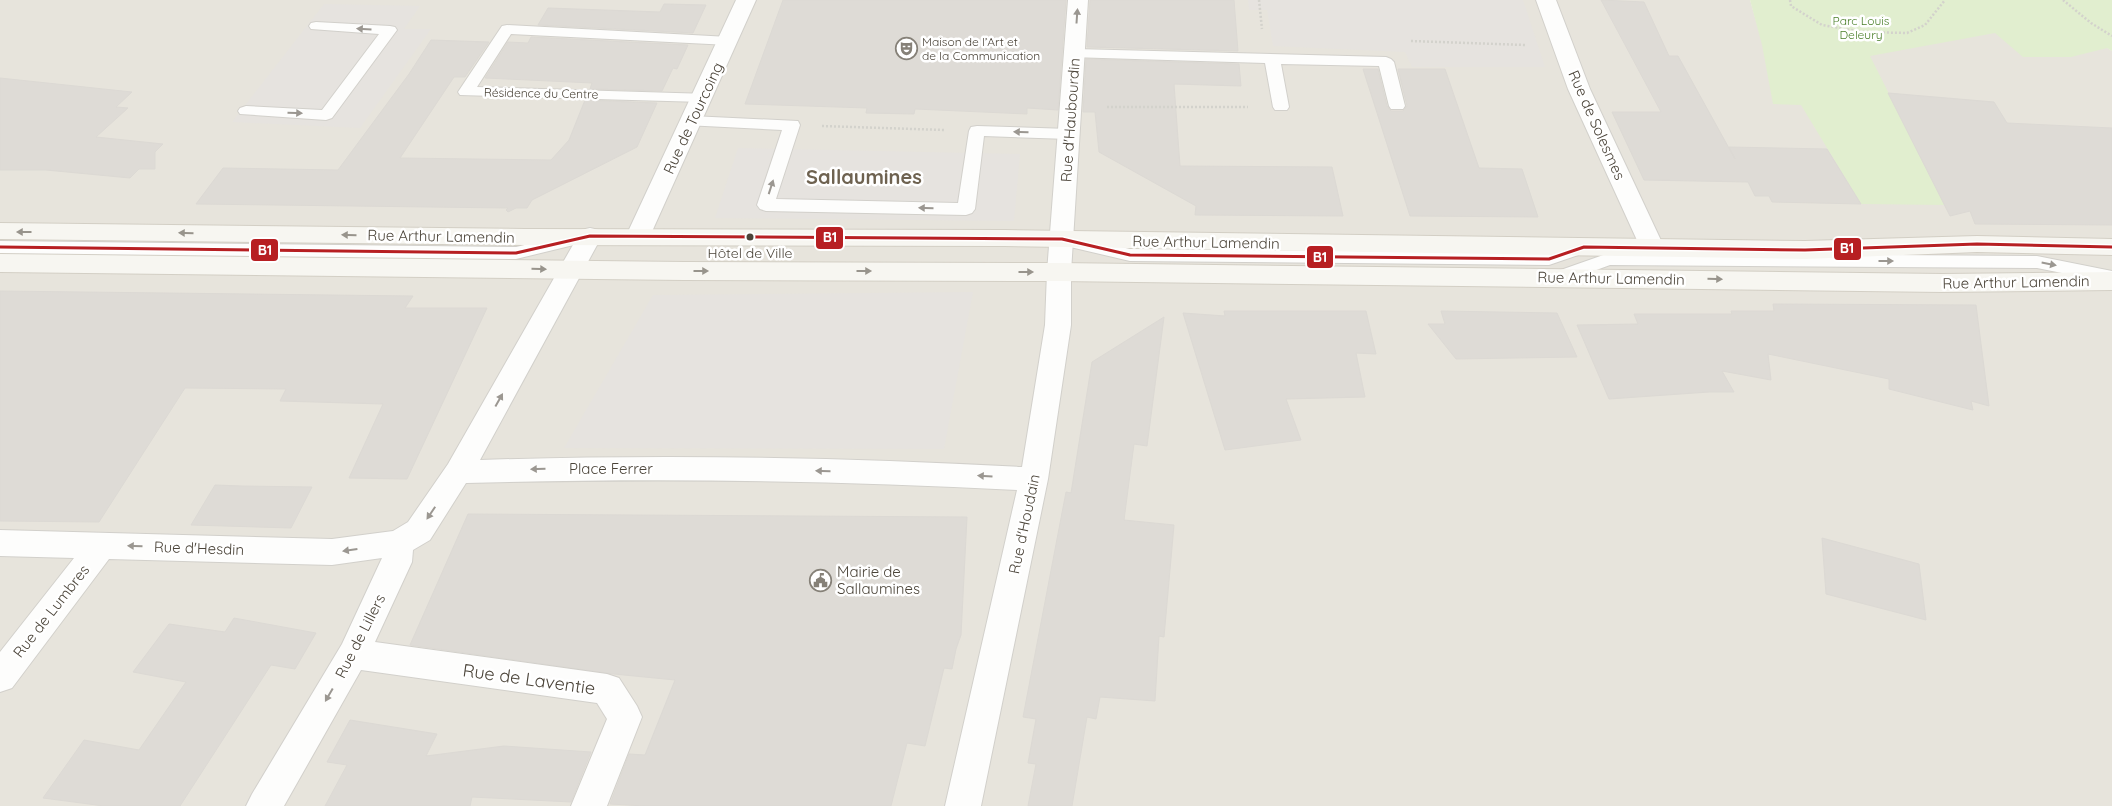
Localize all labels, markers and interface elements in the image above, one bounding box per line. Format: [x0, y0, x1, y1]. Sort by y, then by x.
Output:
one-way arrow [1074, 8, 1082, 24]
park label: Parc Louis Deleury [1833, 13, 1890, 42]
one-way arrow [356, 24, 372, 32]
place label: Maison de l’Art et de la Communication [922, 34, 1040, 63]
theatre icon: Maison de l’Art et de la Communication [894, 36, 918, 60]
street label: Rue d'Haubourdin [1056, 57, 1084, 183]
street label: Rue de Tourcoing [659, 59, 727, 177]
street label: Rue de Solesmes [1564, 67, 1630, 183]
street label: Résidence du Centre [484, 85, 599, 102]
one-way arrow [287, 110, 303, 118]
one-way arrow [1012, 128, 1028, 136]
district label: Sallaumines [806, 164, 922, 189]
one-way arrow [768, 179, 776, 194]
one-way arrow [918, 204, 934, 212]
street label: Rue Arthur Lamendin [367, 225, 515, 247]
line badge: B1 [815, 226, 844, 250]
one-way arrow [16, 228, 32, 236]
text: B1 [823, 228, 837, 246]
one-way arrow [178, 229, 194, 237]
one-way arrow [341, 231, 357, 239]
street label: Rue Arthur Lamendin [1132, 231, 1280, 253]
marker: Hôtel de Ville [745, 232, 755, 242]
line badge: B1 [1833, 237, 1862, 261]
line badge: B1 [250, 238, 279, 262]
text: B1 [1840, 239, 1854, 257]
text: B1 [258, 241, 272, 259]
place label: Hôtel de Ville [708, 244, 793, 262]
line badge: B1 [1306, 245, 1334, 269]
text: B1 [1313, 248, 1327, 266]
one-way arrow [1879, 257, 1895, 265]
one-way arrow [2041, 261, 2057, 269]
one-way arrow [531, 265, 547, 273]
one-way arrow [693, 267, 709, 275]
one-way arrow [856, 267, 872, 275]
street label: Rue Arthur Lamendin [1537, 267, 1685, 289]
one-way arrow [1018, 268, 1034, 276]
street label: Rue Arthur Lamendin [1942, 271, 2090, 293]
one-way arrow [1707, 276, 1723, 284]
one-way arrow [495, 392, 503, 407]
street label: Place Ferrer [569, 459, 653, 478]
one-way arrow [530, 465, 546, 473]
one-way arrow [815, 467, 831, 475]
one-way arrow [977, 472, 993, 480]
street label: Rue d'Houdain [1004, 472, 1044, 576]
one-way arrow [426, 506, 436, 519]
street label: Rue d'Hesdin [154, 537, 244, 559]
one-way arrow [127, 542, 143, 550]
one-way arrow [341, 546, 357, 554]
street label: Rue de Lumbres [9, 561, 93, 661]
place label: Mairie de Sallaumines [837, 562, 920, 598]
public building icon: Mairie de Sallaumines [809, 568, 833, 592]
street label: Rue de Lillers [331, 591, 389, 681]
street label: Rue de Laventie [461, 658, 597, 700]
one-way arrow [324, 689, 333, 702]

